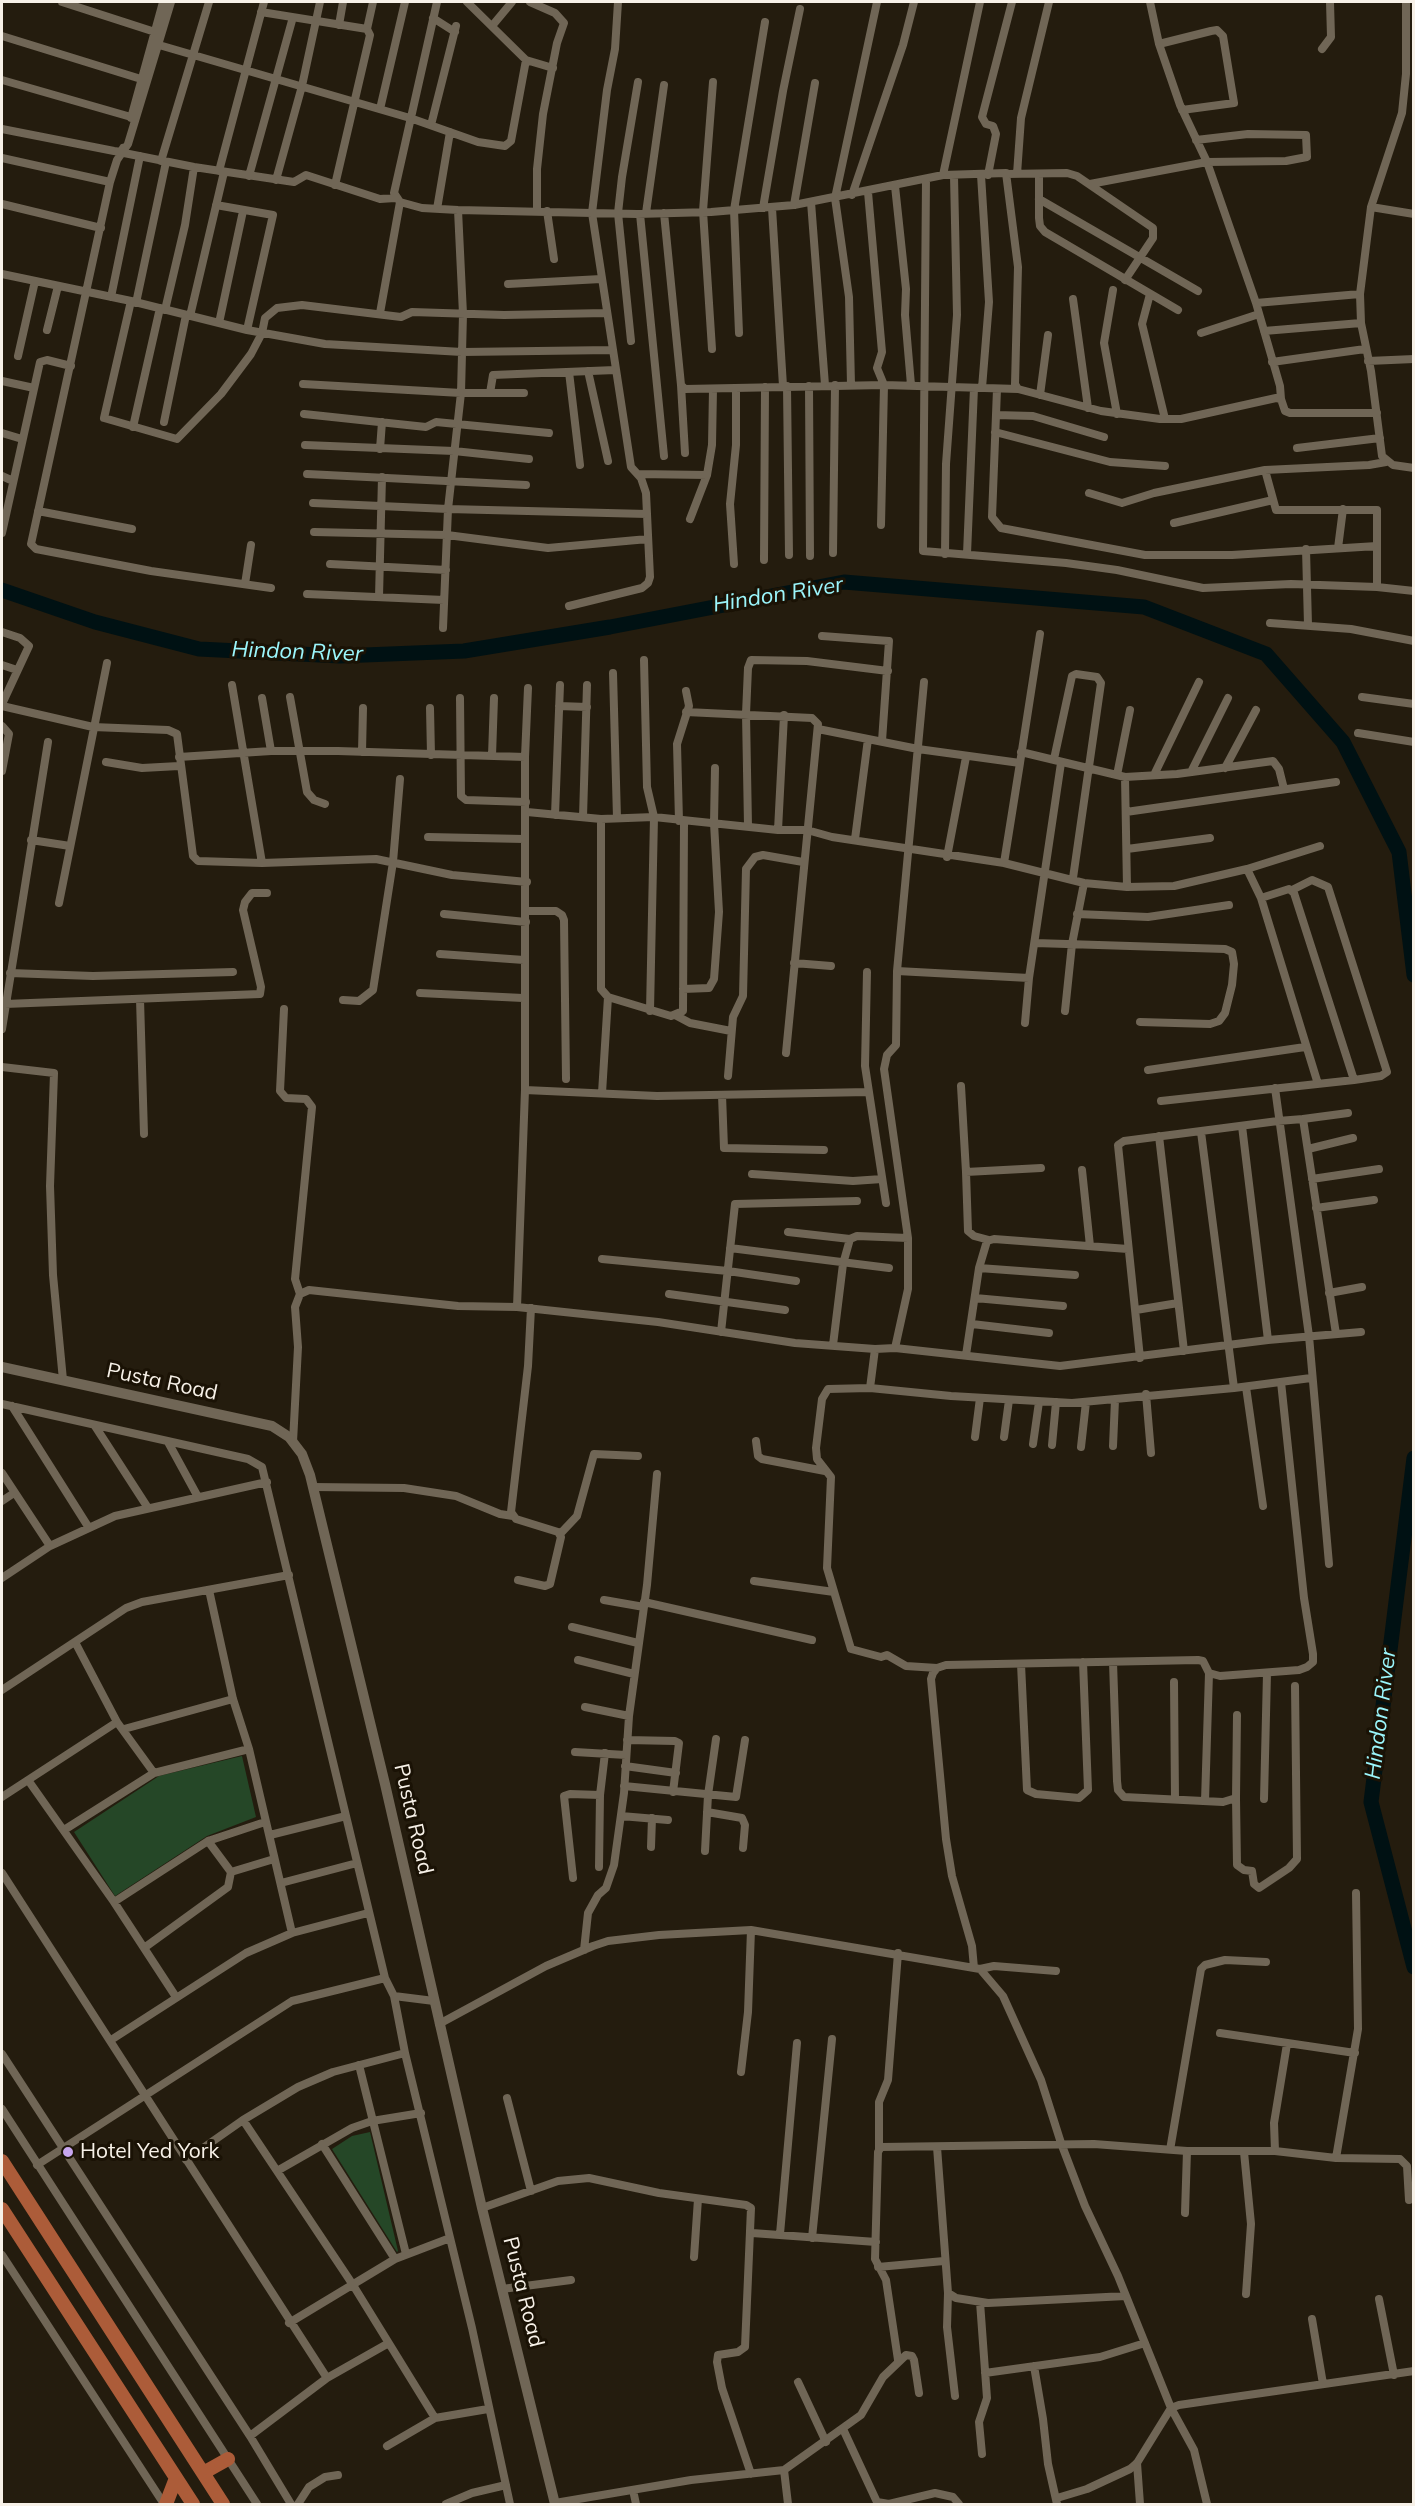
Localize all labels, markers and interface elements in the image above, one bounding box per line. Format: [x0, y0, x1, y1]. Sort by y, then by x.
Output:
water label: Hindon River [711, 572, 845, 618]
water label: Hindon River [231, 637, 363, 667]
street label: Pusta Road [104, 1358, 220, 1406]
water label: Hindon River [1360, 1647, 1402, 1781]
street label: Pusta Road [388, 1761, 438, 1877]
place label: Hotel Yed York [80, 2139, 219, 2165]
marker: Hotel Yed York [61, 2145, 75, 2159]
street label: Pusta Road [497, 2234, 549, 2350]

